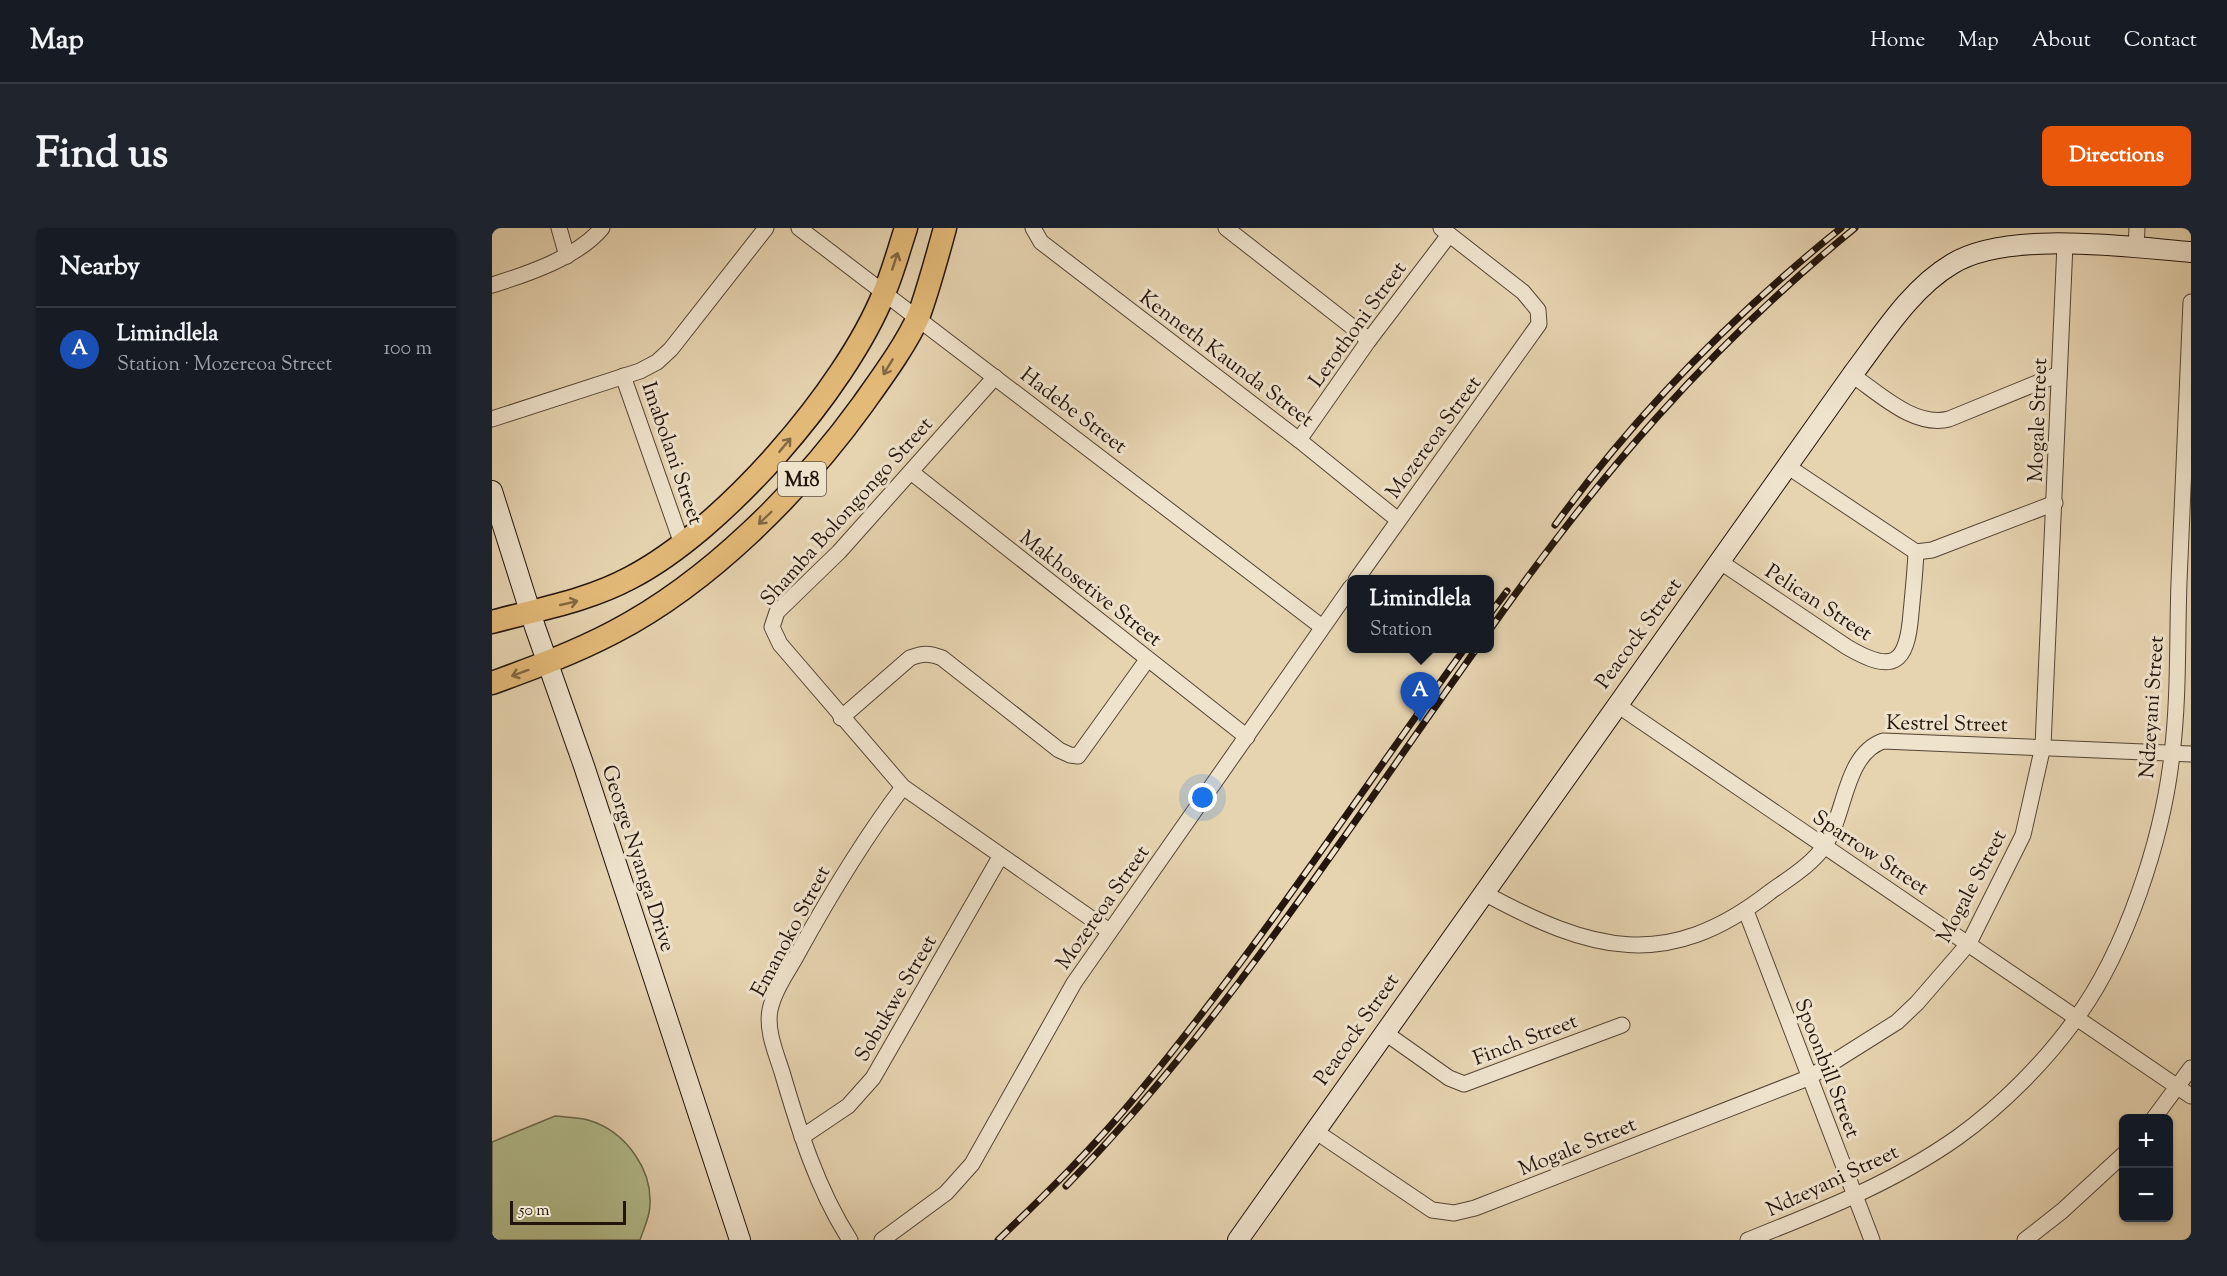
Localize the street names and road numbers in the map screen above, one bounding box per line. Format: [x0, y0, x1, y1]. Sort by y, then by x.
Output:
street label: Lerothoni Street [1303, 256, 1415, 394]
street label: Kenneth Kaunda Street [1132, 284, 1319, 435]
street label: Mogale Street [2022, 357, 2056, 483]
street label: Hadebe Street [1013, 361, 1133, 462]
street label: Mozereoa Street [1380, 370, 1490, 506]
street label: Imabolani Street [633, 378, 710, 529]
street label: Shamba Bolongongo Street [754, 411, 941, 614]
road number: M18 [778, 462, 826, 496]
street label: Makhosetive Street [1012, 524, 1168, 655]
street label: Pelican Street [1758, 558, 1878, 650]
street label: Peacock Street [1589, 573, 1690, 696]
street label: Ndzeyani Street [2133, 635, 2173, 779]
street label: Kestrel Street [1886, 709, 2008, 741]
street label: George Nyanga Drive [593, 761, 681, 956]
street label: Sparrow Street [1806, 804, 1934, 904]
street label: Mogale Street [1930, 825, 2015, 949]
street label: Mozereoa Street [1050, 840, 1158, 976]
street label: Emanoko Street [745, 861, 839, 1003]
street label: Sobukwe Street [848, 930, 945, 1068]
street label: Peacock Street [1308, 968, 1407, 1092]
street label: Spoonbill Street [1786, 995, 1867, 1143]
street label: Finch Street [1469, 1007, 1582, 1075]
street label: Mogale Street [1514, 1111, 1641, 1185]
street label: Ndzeyani Street [1762, 1138, 1904, 1226]

